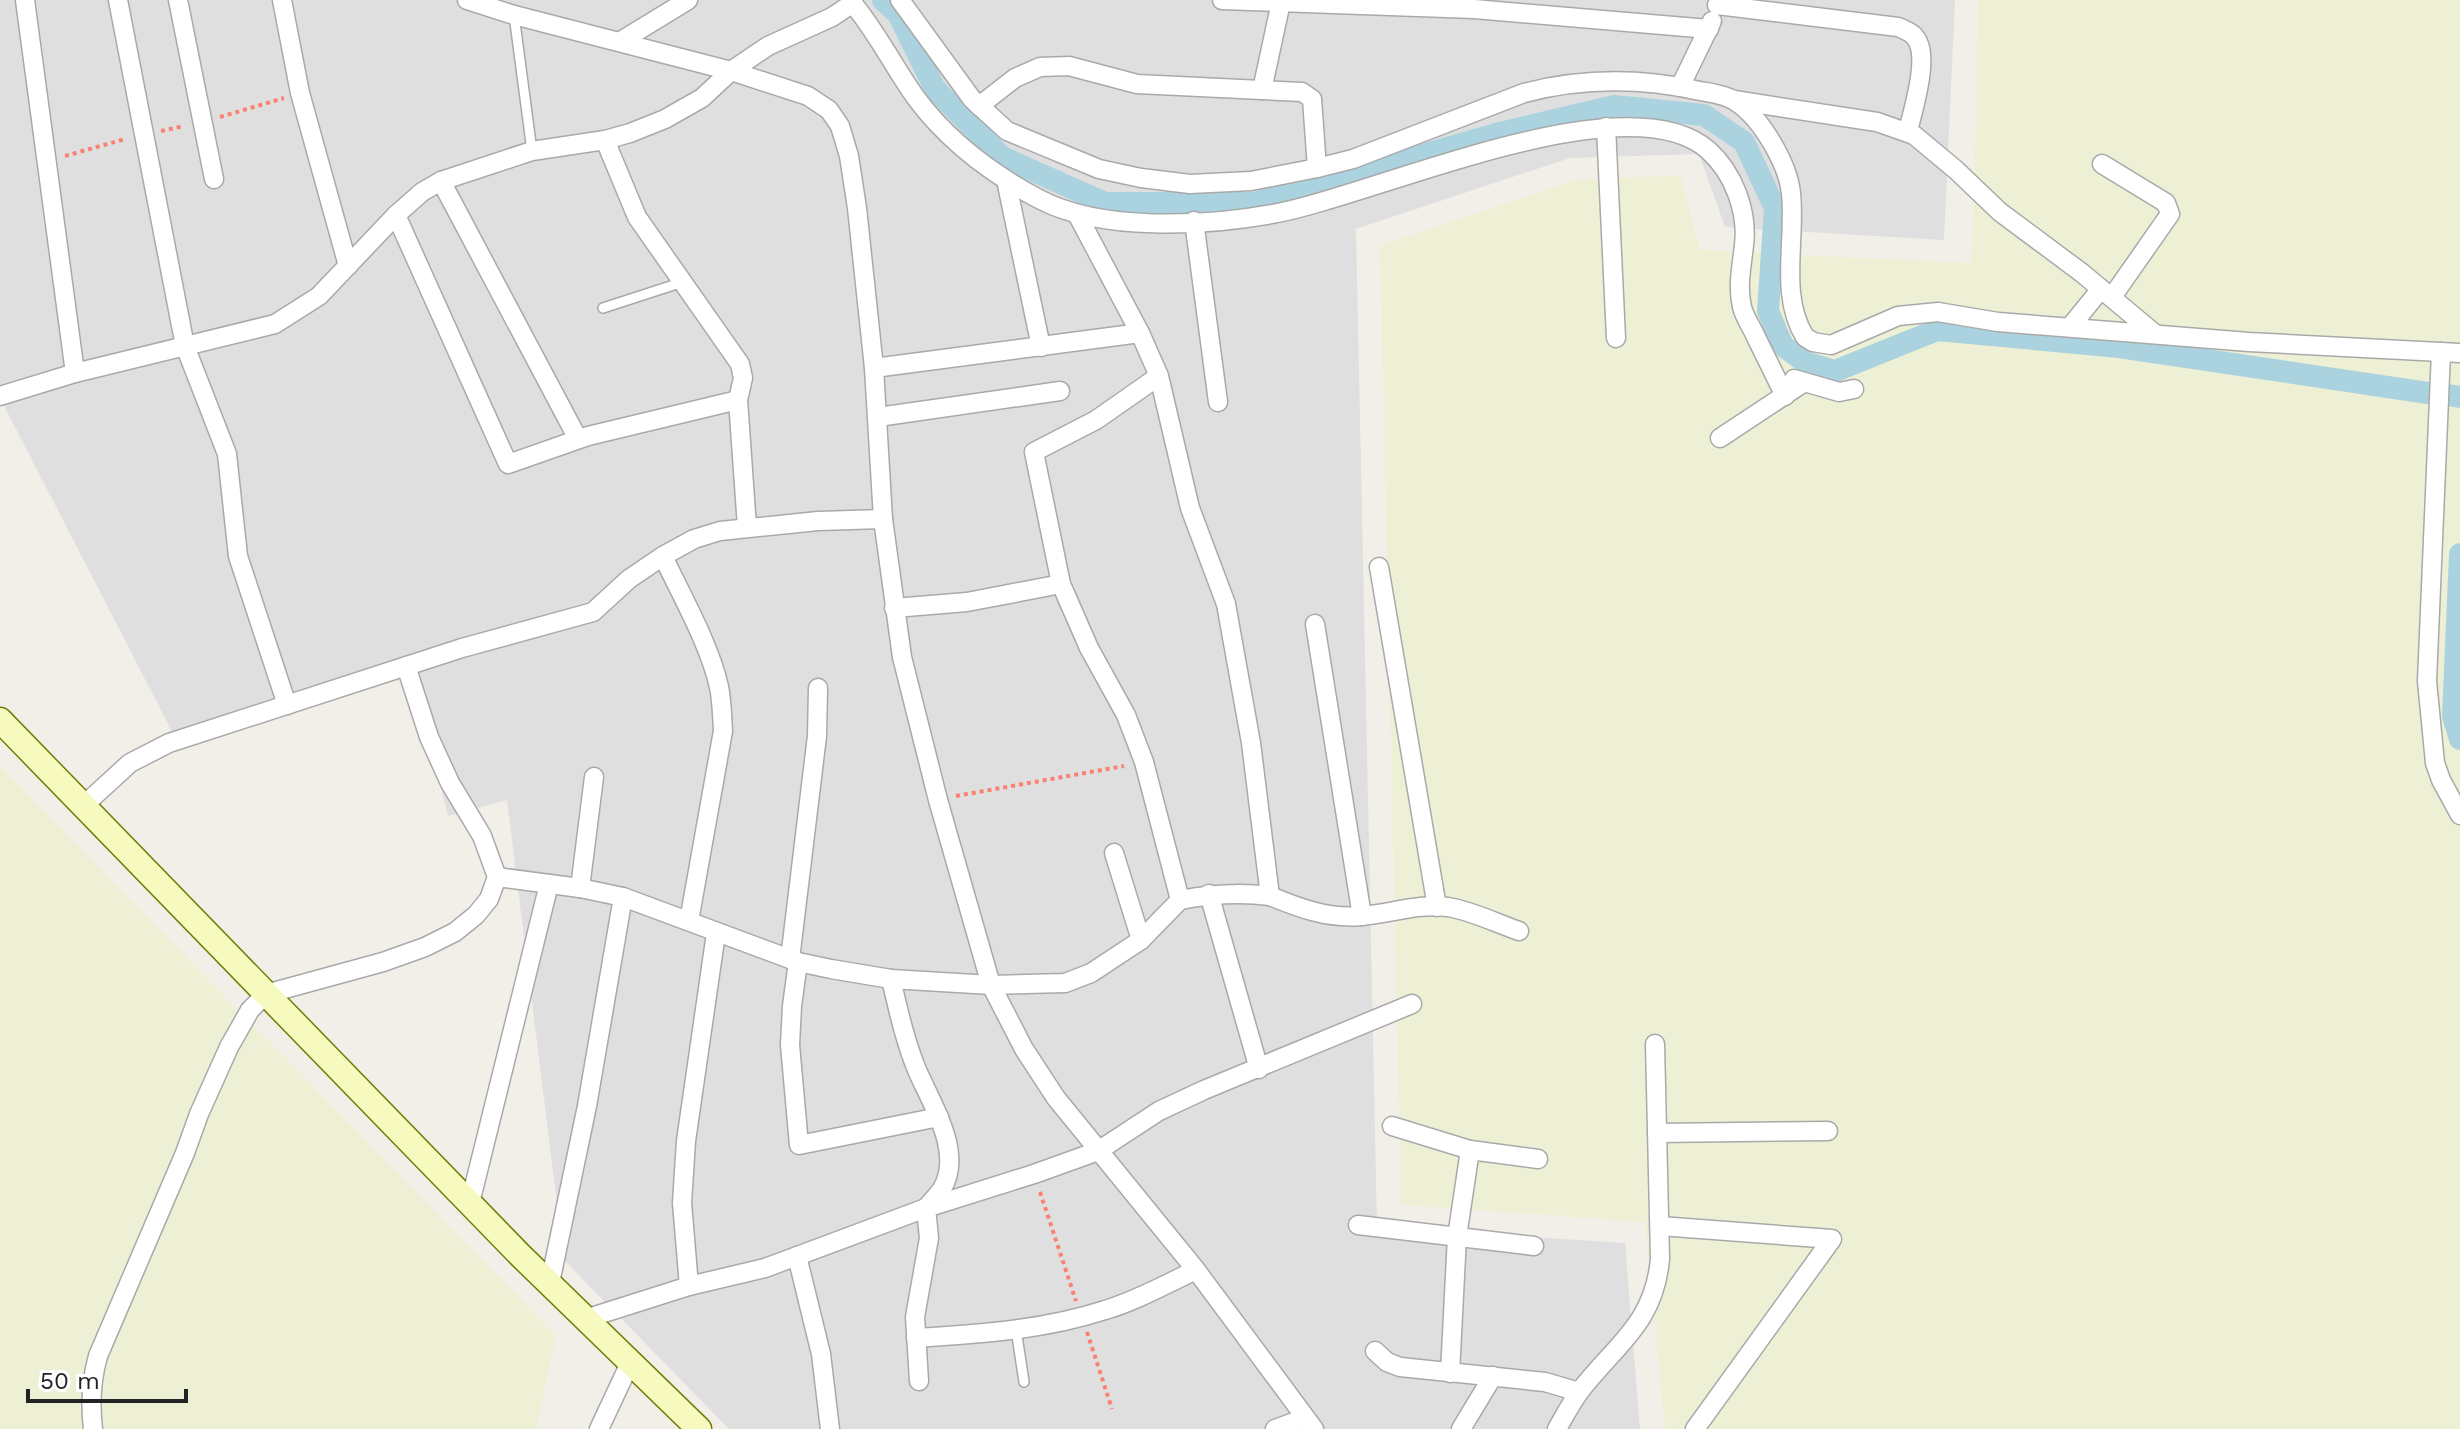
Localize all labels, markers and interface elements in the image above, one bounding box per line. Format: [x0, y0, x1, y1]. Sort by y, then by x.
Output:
scale bar [28, 1353, 186, 1403]
text: 50 m [40, 1367, 100, 1395]

